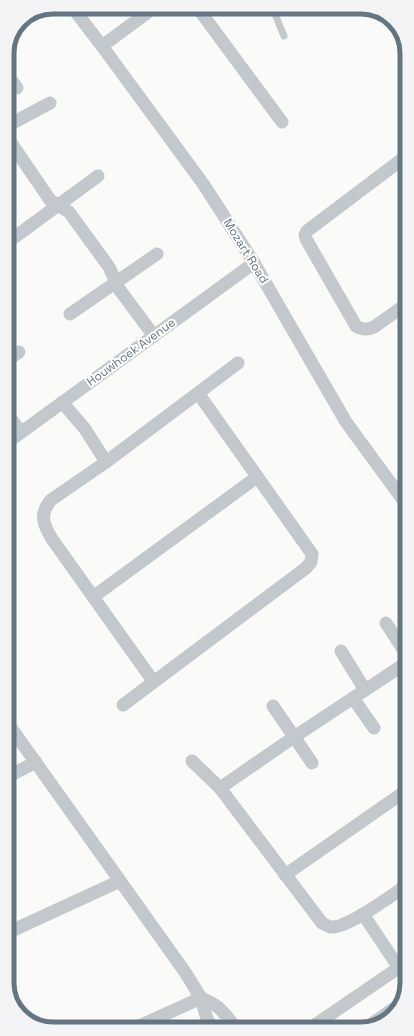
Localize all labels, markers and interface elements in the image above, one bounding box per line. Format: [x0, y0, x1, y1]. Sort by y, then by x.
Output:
street label: Mozart Road [220, 216, 272, 286]
street label: Houwhoek Avenue [83, 314, 179, 390]

